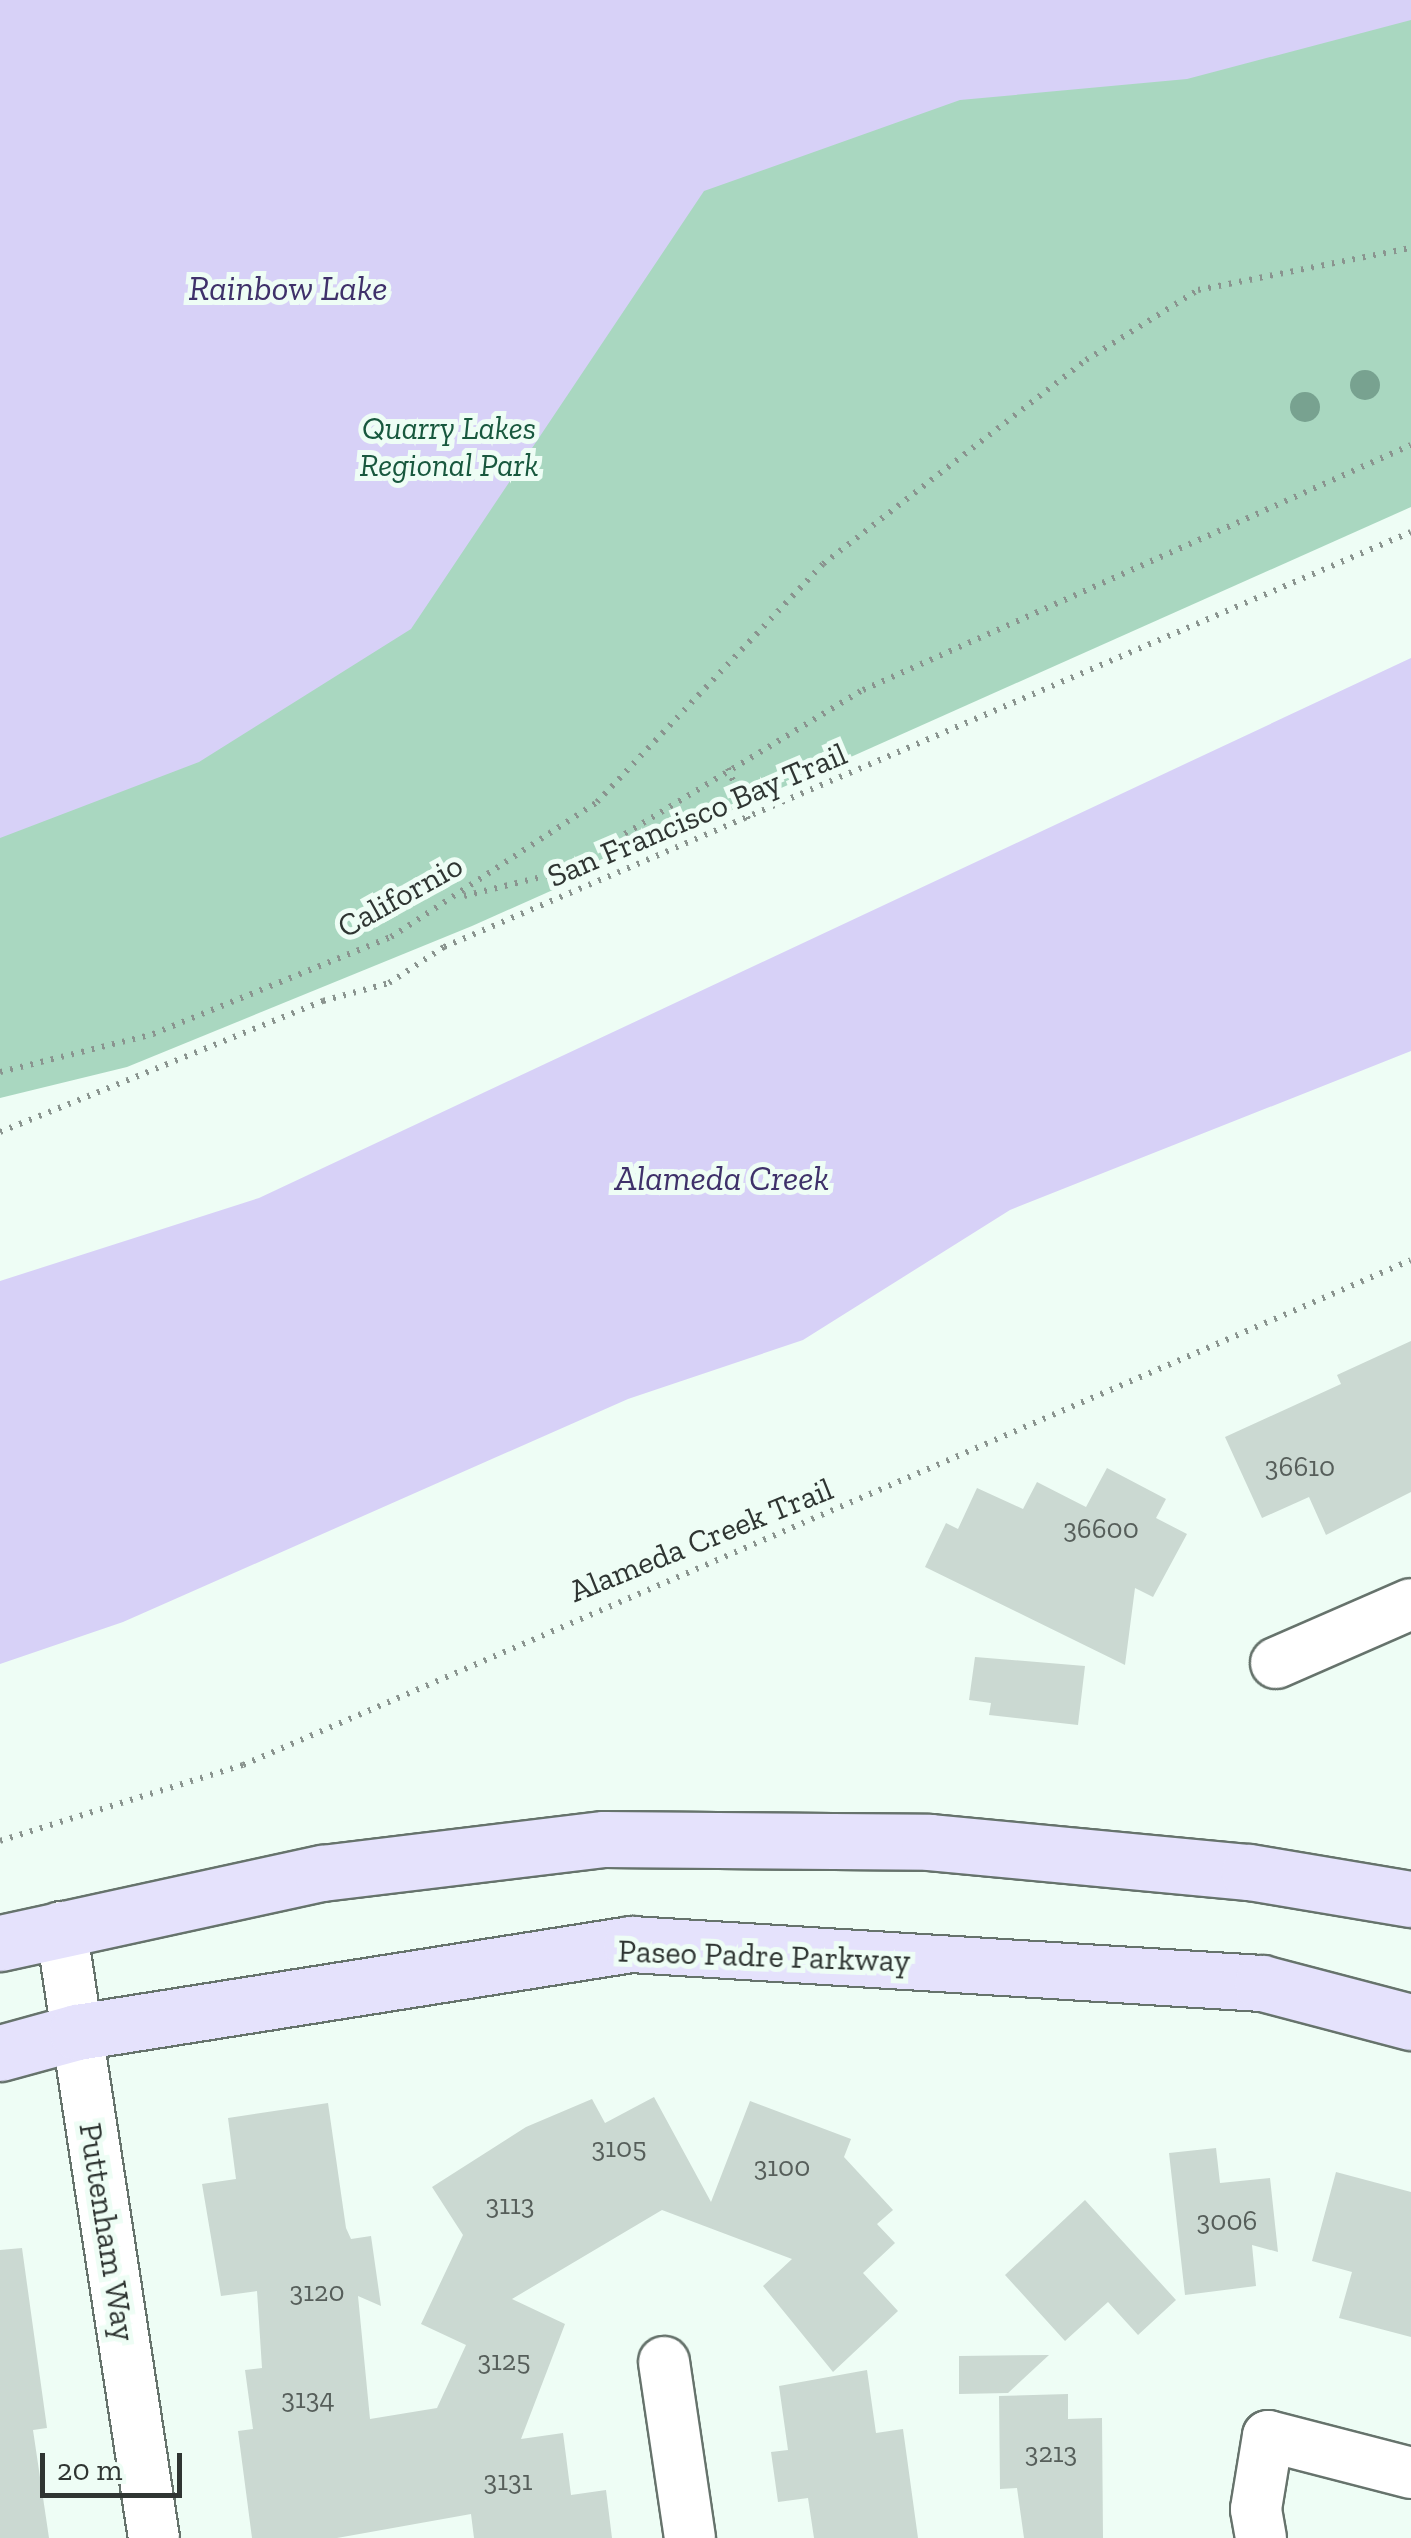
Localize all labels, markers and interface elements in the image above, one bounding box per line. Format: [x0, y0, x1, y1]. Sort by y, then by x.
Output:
water label: Rainbow Lake [189, 267, 387, 309]
park label: Quarry Lakes Regional Park [359, 410, 539, 485]
street label: San Francisco Bay Trail [541, 734, 853, 896]
street label: Californio [331, 846, 469, 946]
water label: Alameda Creek [615, 1157, 829, 1199]
house number: 36610 [1265, 1450, 1335, 1484]
street label: Alameda Creek Trail [563, 1469, 839, 1611]
house number: 36600 [1063, 1512, 1139, 1546]
street label: Paseo Padre Parkway [617, 1932, 911, 1980]
street label: Puttenham Way [71, 2120, 143, 2344]
house number: 3105 [592, 2131, 646, 2165]
house number: 3100 [754, 2150, 810, 2184]
house number: 3113 [486, 2188, 534, 2222]
house number: 3006 [1197, 2204, 1257, 2238]
house number: 3120 [289, 2275, 345, 2309]
house number: 3125 [477, 2344, 531, 2378]
house number: 3134 [281, 2382, 335, 2416]
scale bar [45, 2433, 188, 2495]
house number: 3213 [1025, 2436, 1077, 2470]
text: 20 m [57, 2452, 122, 2488]
house number: 3131 [484, 2464, 532, 2498]

